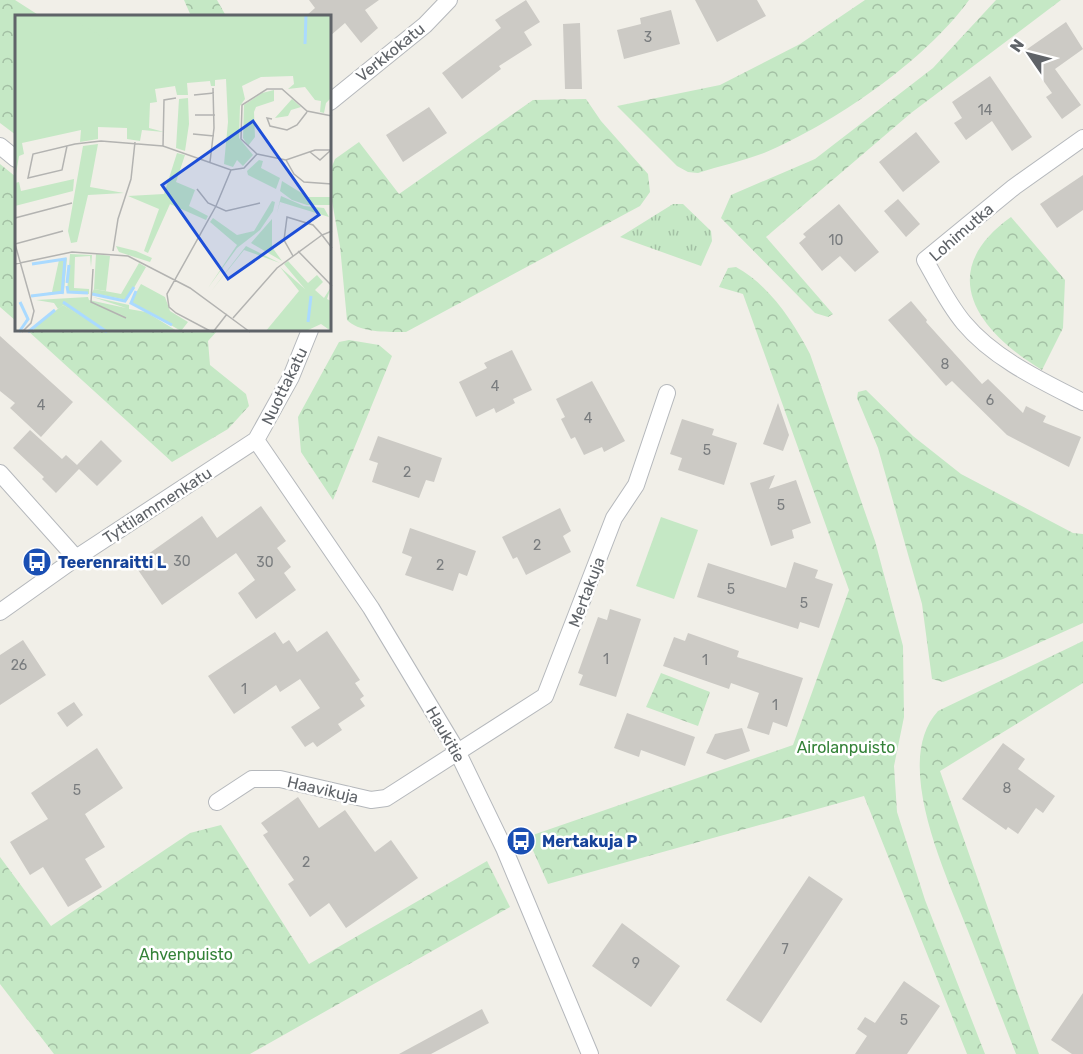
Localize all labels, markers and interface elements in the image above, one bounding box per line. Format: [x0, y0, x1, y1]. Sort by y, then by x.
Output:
inset map [15, 15, 332, 332]
street label: Verkkokatu [352, 19, 428, 86]
north arrow [999, 24, 1059, 84]
house number: 3 [644, 29, 652, 46]
text: N [1006, 36, 1028, 56]
house number: 14 [978, 102, 993, 119]
street label: Lohimutka [925, 199, 997, 265]
house number: 10 [829, 232, 844, 249]
street label: Nuottakatu [258, 344, 311, 428]
house number: 8 [941, 356, 950, 373]
house number: 4 [491, 378, 500, 395]
house number: 6 [986, 392, 994, 409]
house number: 4 [37, 397, 46, 414]
house number: 4 [584, 410, 593, 427]
house number: 5 [703, 442, 711, 459]
street label: Tyttilammenkatu [99, 463, 215, 548]
house number: 2 [403, 464, 411, 481]
house number: 5 [777, 497, 785, 514]
house number: 2 [533, 537, 541, 554]
bus stop icon: Teerenraitti L [21, 546, 53, 578]
place label: Teerenraitti L [58, 553, 167, 572]
house number: 30 [173, 553, 191, 570]
house number: 30 [256, 554, 274, 571]
street label: Mertakuja [564, 554, 609, 630]
house number: 2 [436, 557, 444, 574]
house number: 5 [727, 581, 735, 598]
house number: 5 [800, 595, 808, 612]
house number: 1 [603, 651, 609, 668]
house number: 1 [702, 652, 708, 669]
house number: 26 [11, 657, 27, 674]
house number: 1 [241, 681, 247, 698]
house number: 1 [772, 697, 778, 714]
street label: Haukitie [422, 703, 469, 765]
park label: Airolanpuisto [797, 738, 895, 757]
street label: Haavikuja [285, 772, 360, 807]
house number: 8 [1003, 780, 1012, 797]
house number: 5 [73, 782, 81, 799]
bus stop icon: Mertakuja P [505, 825, 537, 857]
place label: Mertakuja P [542, 832, 637, 851]
house number: 2 [302, 854, 310, 871]
house number: 7 [781, 941, 789, 958]
park label: Ahvenpuisto [139, 945, 233, 964]
house number: 9 [632, 955, 640, 972]
house number: 5 [900, 1012, 908, 1029]

